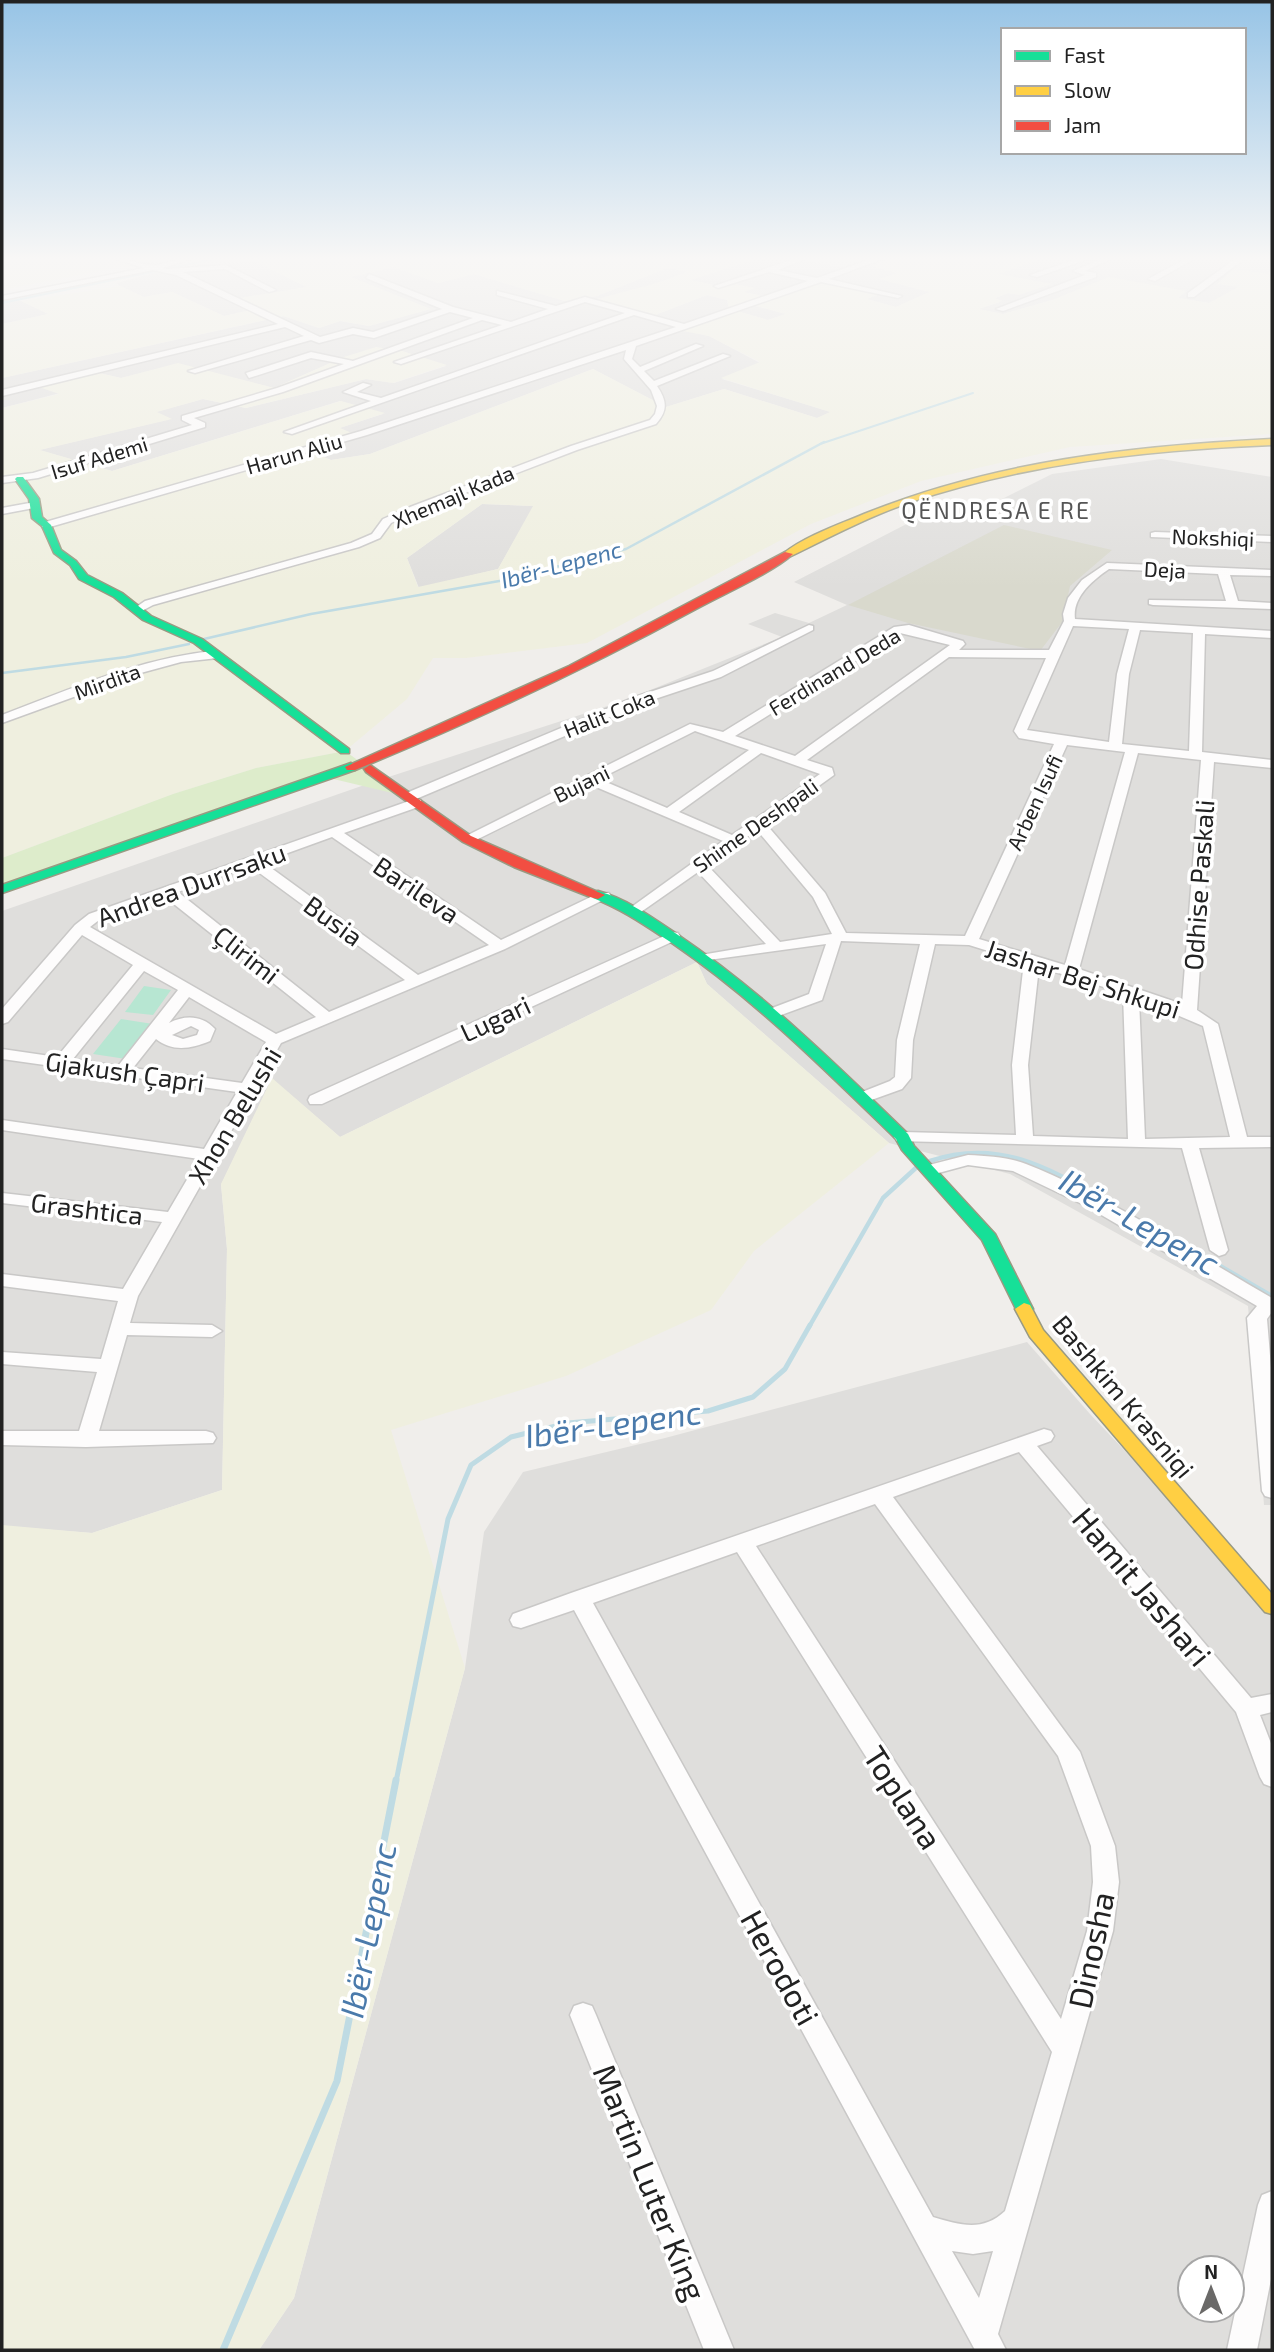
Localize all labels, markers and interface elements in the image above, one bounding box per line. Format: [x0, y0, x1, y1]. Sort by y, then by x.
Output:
legend [1001, 28, 1246, 154]
text: Fast [1064, 42, 1105, 67]
text: Slow [1064, 77, 1111, 102]
text: Jam [1064, 112, 1101, 137]
street label: Harun Aliu [243, 427, 345, 479]
street label: Isuf Ademi [48, 430, 150, 484]
street label: Xhemajl Kada [389, 459, 518, 534]
district label: QËNDRESA E RE [901, 496, 1091, 524]
street label: Nokshiqi [1171, 523, 1255, 551]
water label: Ibër-Lepenc [498, 534, 624, 594]
street label: Deja [1143, 555, 1187, 584]
street label: Ferdinand Deda [764, 622, 904, 720]
street label: Mirdita [70, 658, 144, 704]
street label: Halit Coka [560, 683, 658, 743]
street label: Arben Isufi [1001, 750, 1067, 854]
street label: Bujani [549, 759, 614, 808]
street label: Shime Deshpali [688, 773, 822, 877]
street label: Odhise Paskali [1177, 799, 1219, 971]
street label: Andrea Durrsaku [92, 835, 290, 933]
street label: Barileva [368, 849, 466, 929]
street label: Busia [299, 888, 369, 952]
street label: Çlirimi [207, 919, 286, 991]
street label: Jashar Bej Shkupi [982, 932, 1184, 1024]
street label: Lugari [455, 988, 535, 1048]
street label: Xhon Belushi [181, 1041, 287, 1189]
street label: Gjakush Çapri [43, 1044, 207, 1099]
water label: Ibër-Lepenc [1053, 1159, 1227, 1283]
street label: Grashtica [29, 1186, 145, 1230]
street label: Bashkim Krasniqi [1047, 1308, 1201, 1484]
water label: Ibër-Lepenc [522, 1391, 704, 1455]
street label: Hamit Jashari [1066, 1499, 1220, 1673]
street label: Toplana [857, 1738, 951, 1856]
water label: Ibër-Lepenc [330, 1839, 404, 2021]
street label: Dinosha [1059, 1888, 1121, 2012]
street label: Herodoti [734, 1903, 828, 2031]
street label: Martin Luter King [586, 2059, 716, 2306]
north arrow [1176, 2254, 1246, 2324]
text: N [1204, 2260, 1218, 2283]

